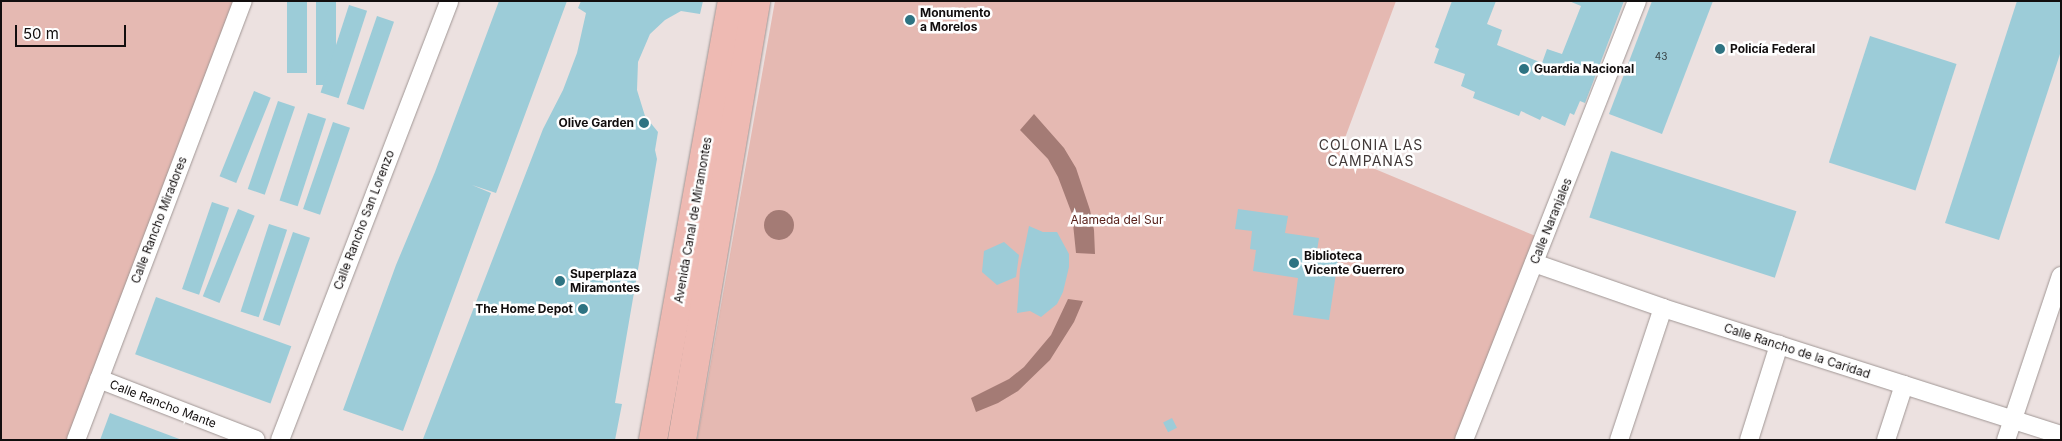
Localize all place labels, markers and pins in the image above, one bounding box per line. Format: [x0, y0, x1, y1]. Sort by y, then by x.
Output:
place label: Monumento a Morelos [920, 6, 991, 34]
marker: Monumento a Morelos [904, 14, 916, 26]
place label: Policía Federal [1730, 42, 1815, 56]
marker: Policía Federal [1714, 43, 1726, 55]
place label: Guardia Nacional [1534, 62, 1634, 76]
marker: Guardia Nacional [1518, 63, 1530, 75]
place label: Olive Garden [559, 116, 634, 130]
marker: Olive Garden [638, 117, 650, 129]
place label: Biblioteca Vicente Guerrero [1304, 249, 1404, 277]
marker: Biblioteca Vicente Guerrero [1288, 257, 1300, 269]
place label: Superplaza Miramontes [570, 267, 640, 295]
marker: Superplaza Miramontes [554, 275, 566, 287]
place label: The Home Depot [475, 302, 573, 316]
marker: The Home Depot [577, 303, 589, 315]

